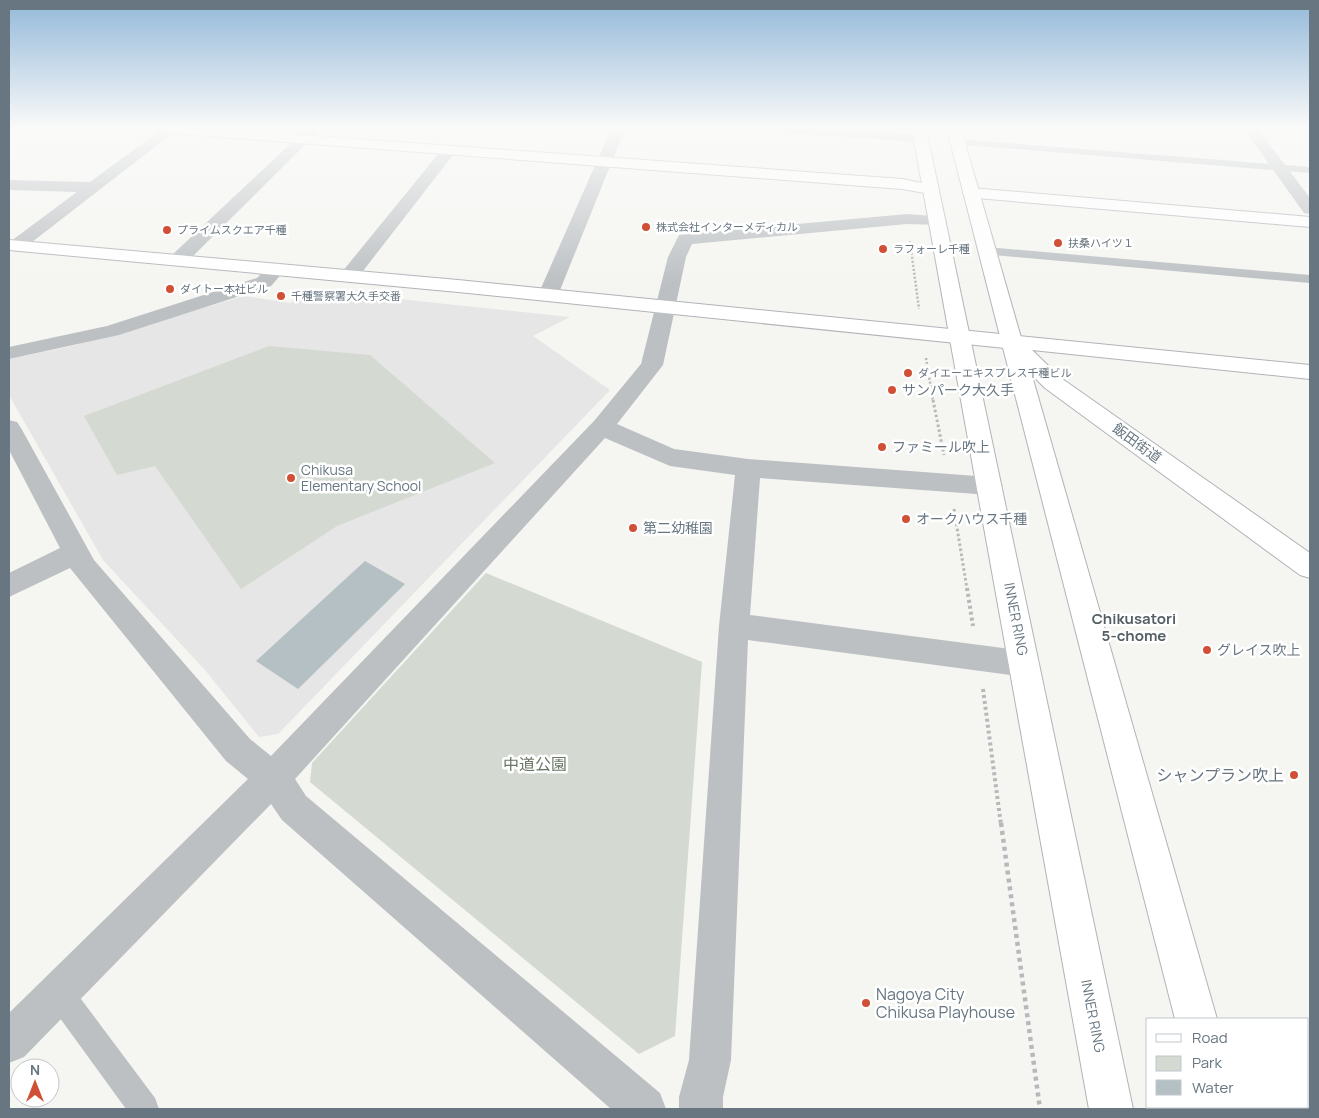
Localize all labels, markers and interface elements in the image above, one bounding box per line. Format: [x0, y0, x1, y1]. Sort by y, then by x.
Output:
place label: 株式会社インターメディカル [656, 219, 798, 234]
marker: 株式会社インターメディカル [640, 221, 652, 233]
place label: プライムスクエア千種 [177, 222, 287, 237]
marker: プライムスクエア千種 [161, 224, 173, 236]
place label: 扶桑ハイツ１ [1068, 235, 1134, 250]
marker: 扶桑ハイツ１ [1052, 237, 1064, 249]
place label: ラフォーレ千種 [893, 241, 970, 256]
marker: ラフォーレ千種 [877, 243, 889, 255]
place label: ダイトー本社ビル [180, 281, 268, 296]
marker: ダイトー本社ビル [164, 283, 176, 295]
place label: 千種警察署大久手交番 [291, 288, 401, 303]
marker: 千種警察署大久手交番 [275, 290, 287, 302]
place label: ダイエーエキスプレス千種ビル [918, 365, 1072, 380]
marker: ダイエーエキスプレス千種ビル [902, 367, 914, 379]
place label: サンパーク大久手 [902, 380, 1014, 399]
marker: サンパーク大久手 [886, 384, 898, 396]
street label: 飯田街道 [1109, 418, 1166, 467]
place label: ファミール吹上 [892, 437, 990, 456]
marker: ファミール吹上 [876, 441, 888, 453]
place label: Chikusa Elementary School [301, 460, 421, 495]
marker: Chikusa Elementary School [285, 472, 297, 484]
place label: オークハウス千種 [916, 509, 1027, 528]
marker: オークハウス千種 [900, 513, 912, 525]
place label: 第二幼稚園 [643, 518, 713, 537]
marker: 第二幼稚園 [627, 522, 639, 534]
street label: INNER RING [1000, 581, 1033, 657]
district label: Chikusatori 5-chome [1092, 608, 1176, 646]
place label: グレイス吹上 [1217, 640, 1301, 659]
marker: グレイス吹上 [1201, 644, 1213, 656]
park label: 中道公園 [503, 753, 567, 775]
place label: シャンプラン吹上 [1156, 764, 1284, 786]
marker: シャンプラン吹上 [1288, 769, 1300, 781]
street label: INNER RING [1077, 978, 1110, 1054]
place label: Nagoya City Chikusa Playhouse [876, 983, 1015, 1023]
marker: Nagoya City Chikusa Playhouse [860, 997, 872, 1009]
legend [1146, 1018, 1309, 1108]
text: Road [1192, 1027, 1228, 1048]
text: Park [1192, 1052, 1222, 1073]
north arrow [10, 1058, 60, 1108]
text: N [30, 1060, 40, 1079]
text: Water [1192, 1077, 1234, 1098]

